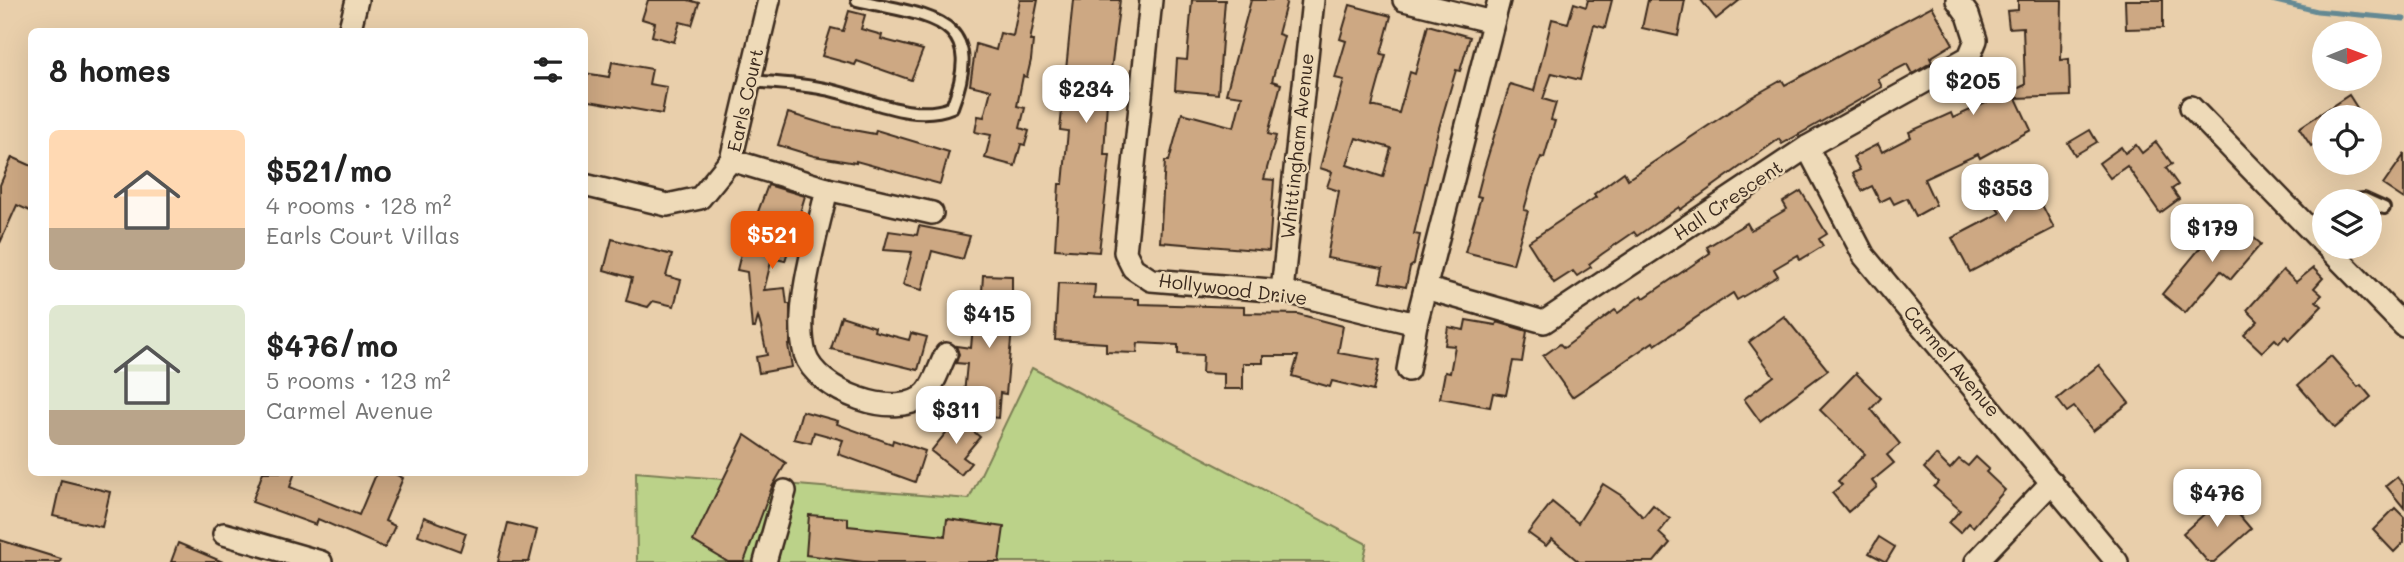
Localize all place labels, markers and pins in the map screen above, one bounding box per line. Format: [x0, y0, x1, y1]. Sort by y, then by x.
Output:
pin: $205 [1932, 58, 2014, 117]
pin: $234 [1045, 66, 1127, 125]
pin: $353 [1964, 164, 2046, 224]
pin: $179 [2171, 204, 2253, 264]
pin: $521 [731, 212, 813, 271]
pin: $415 [948, 290, 1030, 350]
pin: $311 [915, 386, 997, 446]
pin: $476 [2176, 470, 2258, 529]

